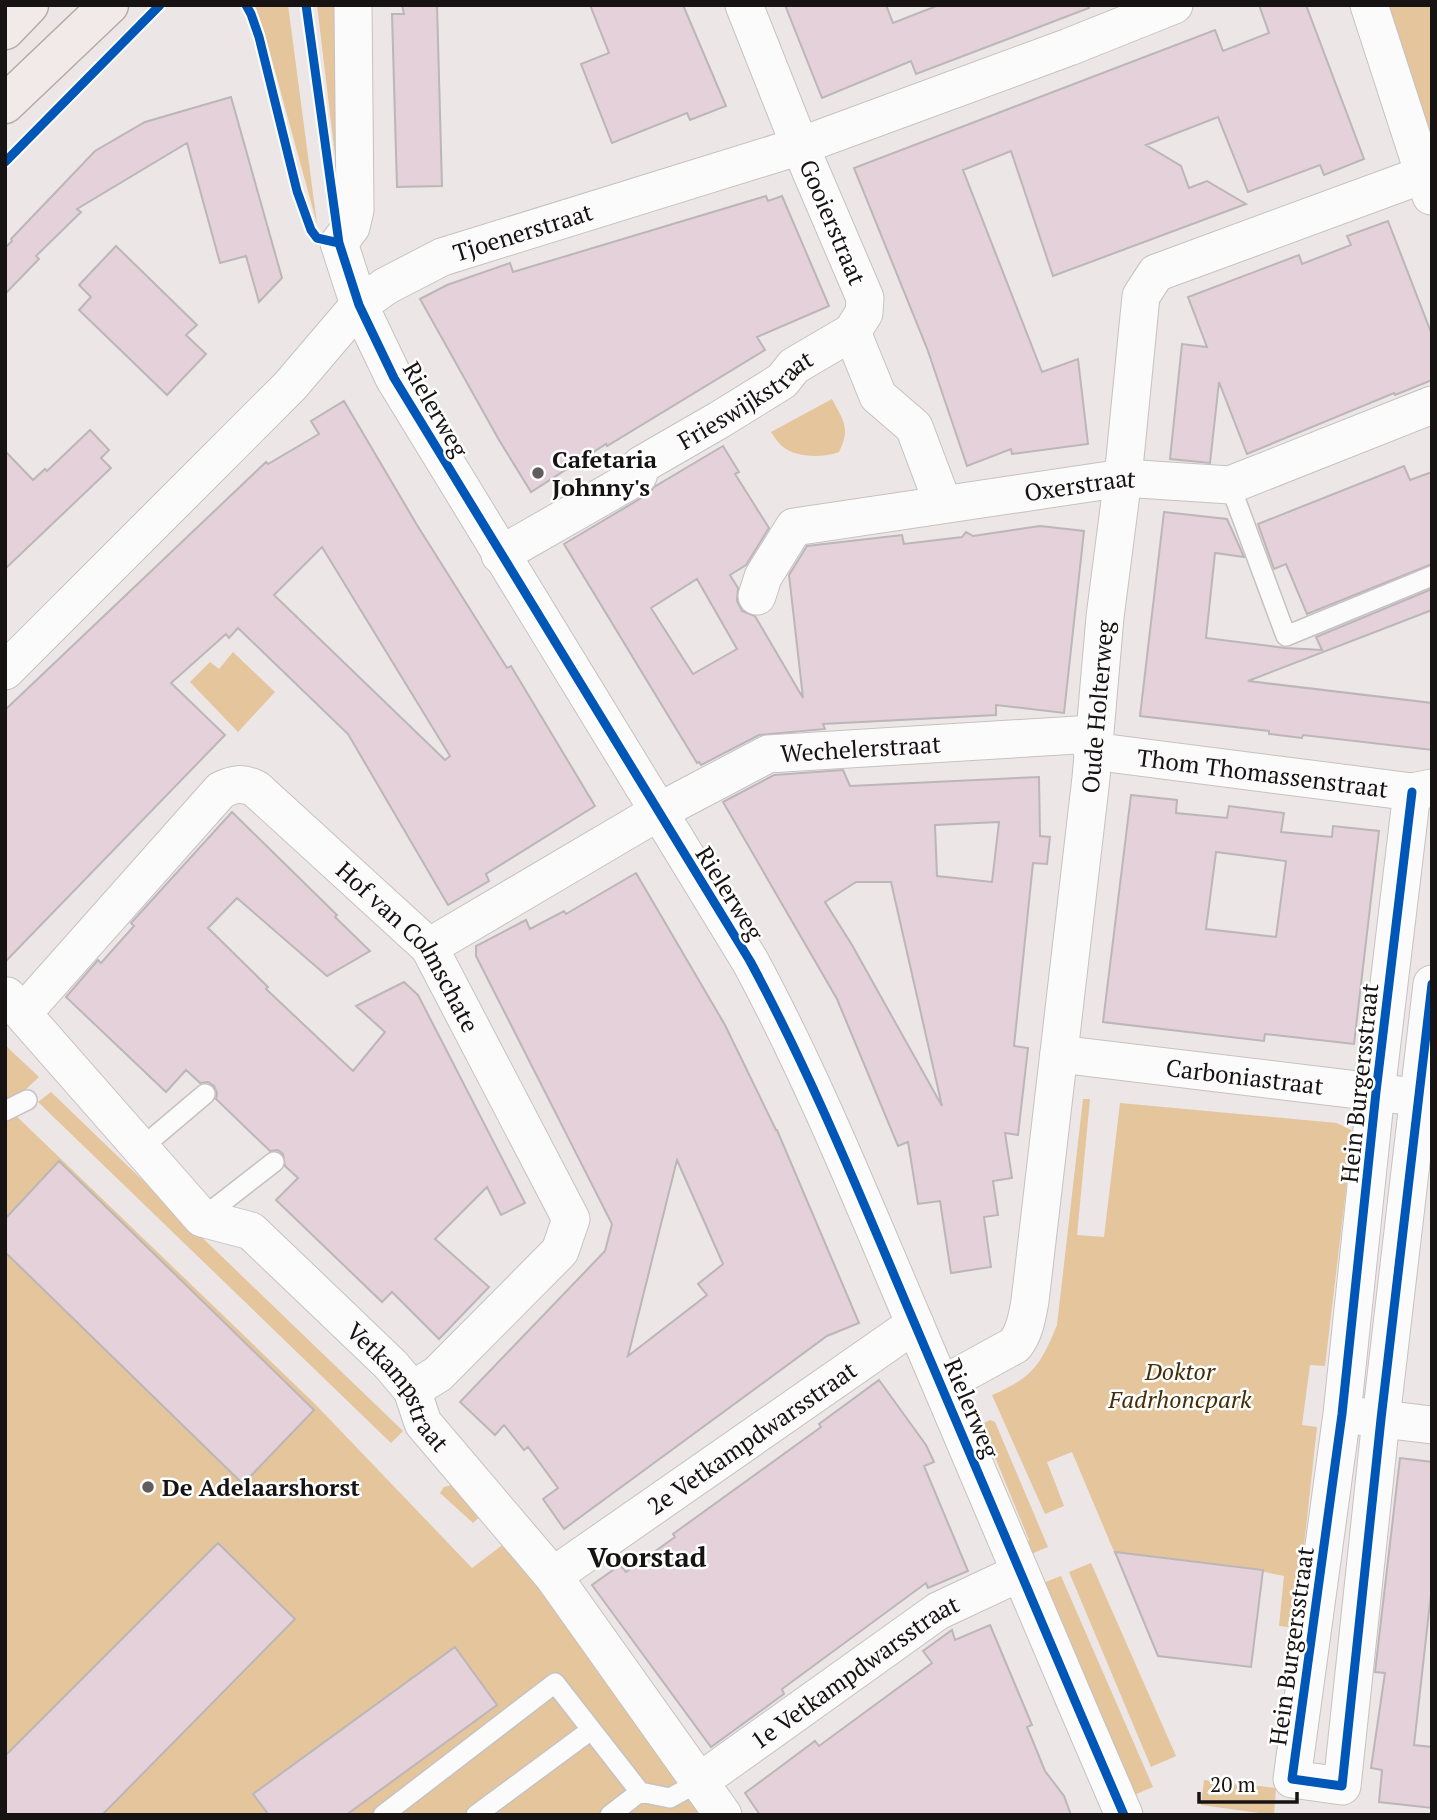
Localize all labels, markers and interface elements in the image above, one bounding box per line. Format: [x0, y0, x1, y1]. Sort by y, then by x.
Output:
street label: Gooierstraat [792, 154, 874, 290]
street label: Tjoenerstraat [449, 195, 596, 269]
street label: Frieswijkstraat [672, 342, 819, 457]
street label: Rielerweg [396, 355, 476, 463]
place label: Cafetaria Johnny's [552, 443, 658, 503]
street label: Oxerstraat [1022, 462, 1137, 509]
marker: Cafetaria Johnny's [530, 465, 546, 481]
street label: Oude Holterweg [1073, 619, 1121, 795]
street label: Wechelerstraat [780, 727, 942, 769]
street label: Thom Thomassenstraat [1135, 741, 1390, 805]
street label: Rielerweg [689, 840, 772, 946]
street label: Hof van Colmschate [329, 854, 487, 1038]
street label: Hein Burgersstraat [1333, 982, 1385, 1184]
street label: Carboniastraat [1164, 1051, 1325, 1102]
street label: Vetkampstraat [340, 1315, 456, 1458]
street label: Rielerweg [937, 1353, 1007, 1463]
street label: 2e Vetkampdwarsstraat [641, 1354, 863, 1522]
park label: Doktor Fadrhoncpark [1107, 1355, 1252, 1415]
place label: De Adelaarshorst [162, 1471, 360, 1503]
marker: De Adelaarshorst [140, 1479, 156, 1495]
district label: Voorstad [587, 1538, 707, 1575]
street label: Hein Burgersstraat [1261, 1544, 1321, 1748]
street label: 1e Vetkampdwarsstraat [744, 1587, 964, 1756]
scale bar [1199, 1760, 1297, 1804]
text: 20 m [1210, 1770, 1256, 1798]

